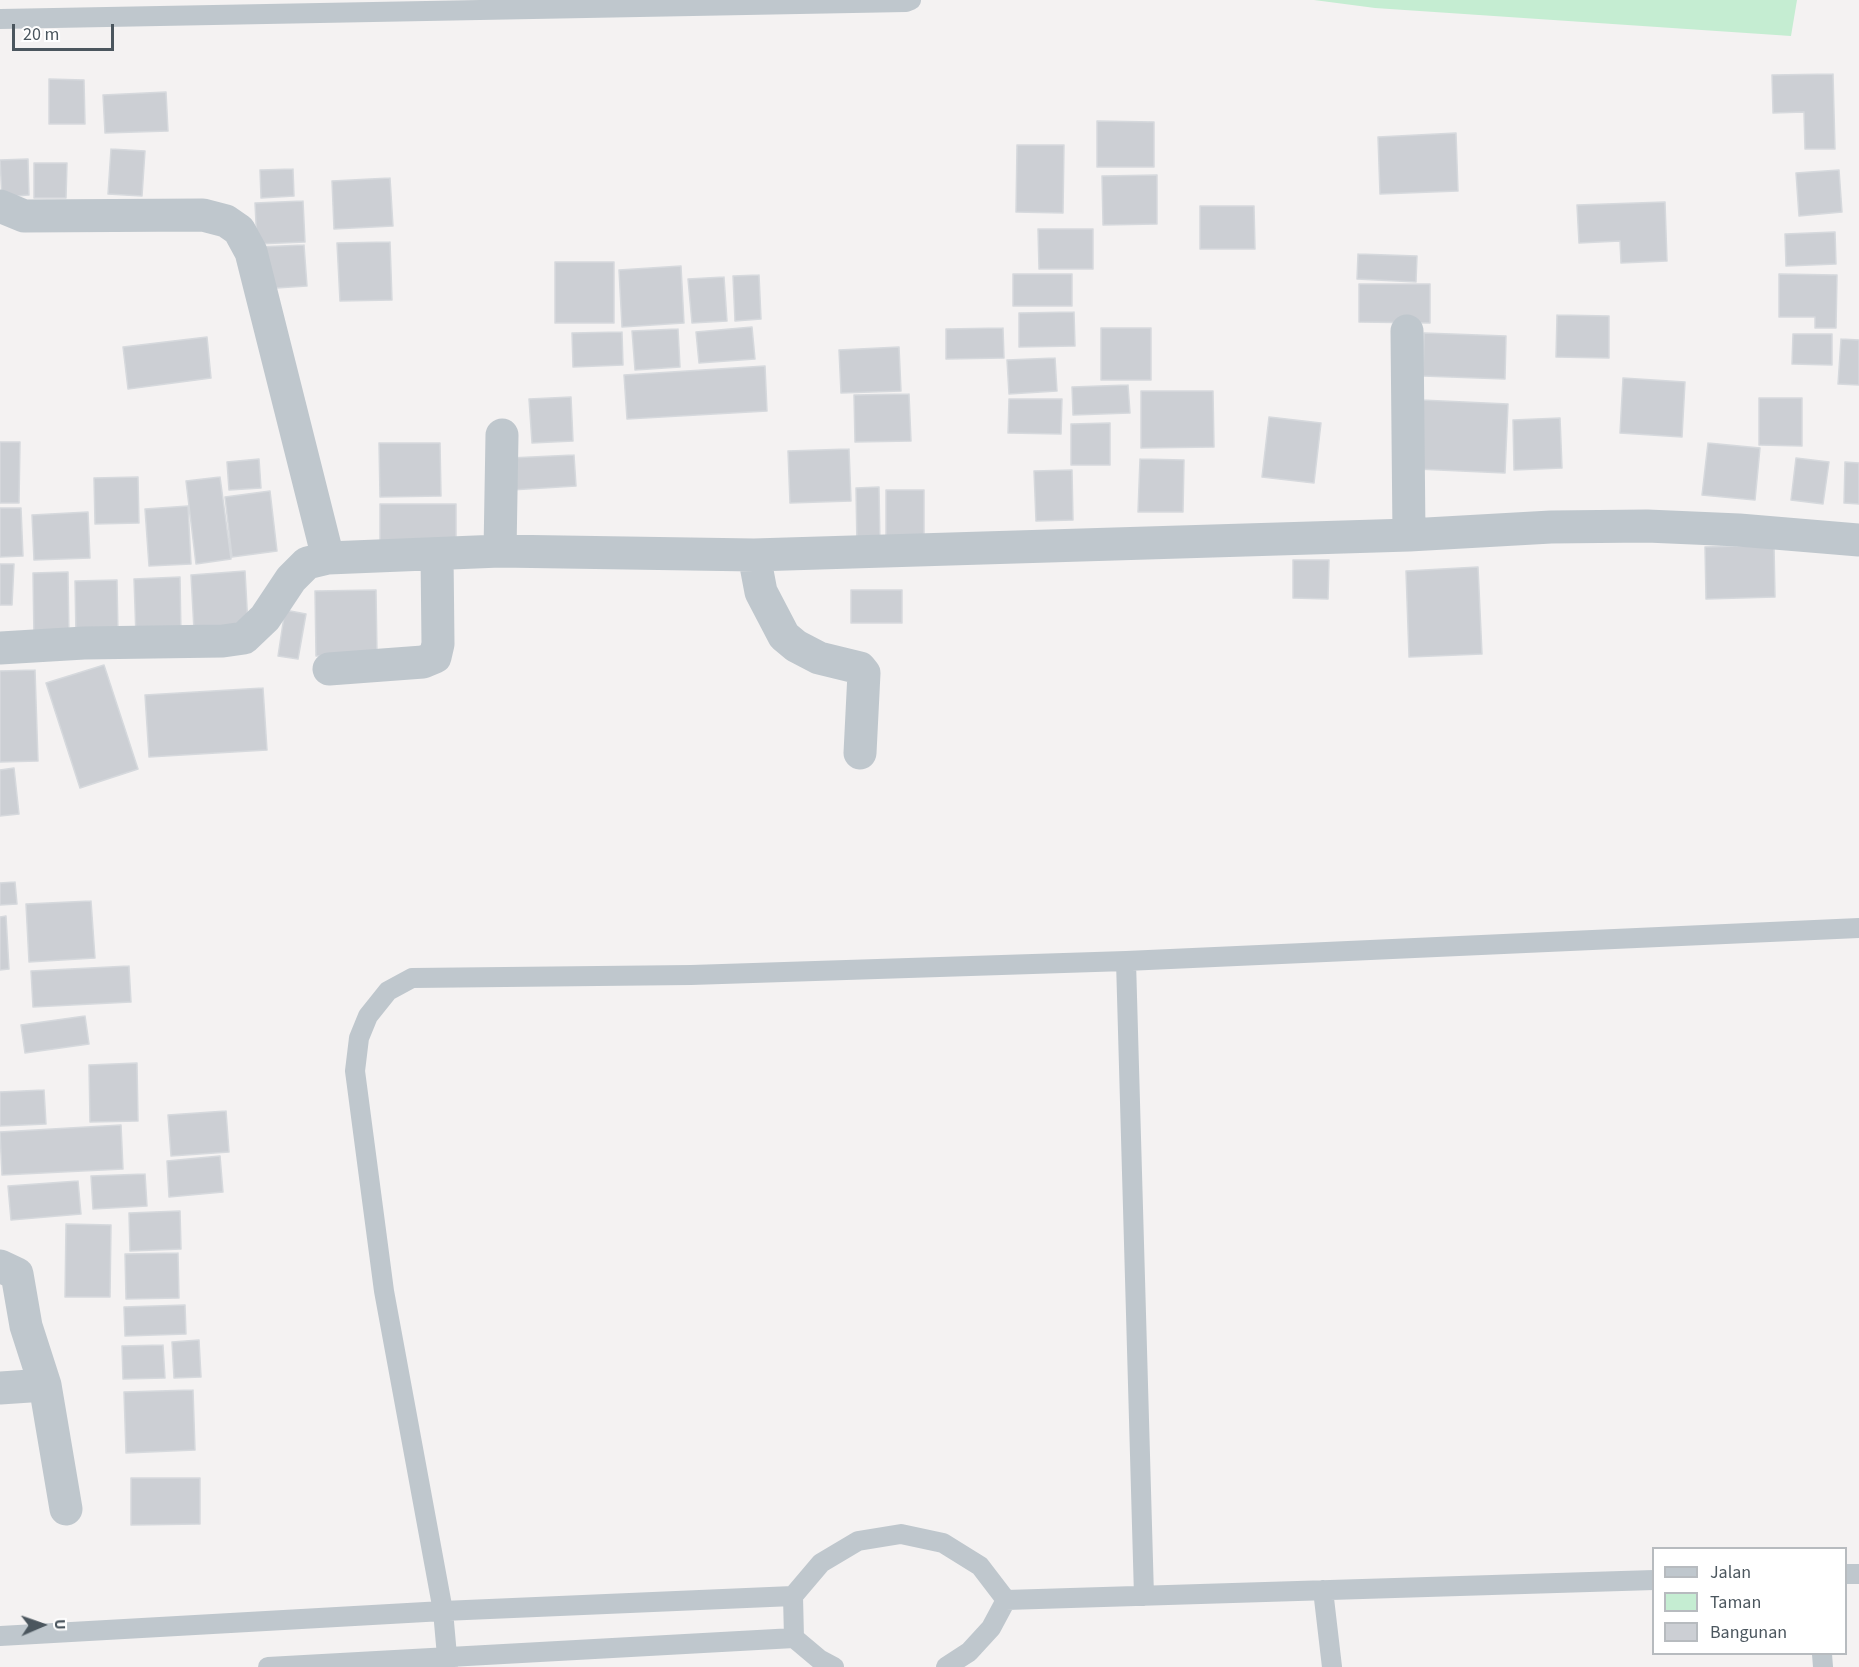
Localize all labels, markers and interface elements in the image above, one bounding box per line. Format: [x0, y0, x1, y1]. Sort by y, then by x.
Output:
scale bar [15, 12, 117, 50]
text: 20 m [23, 22, 59, 47]
legend [1652, 1547, 1847, 1655]
text: Jalan [1710, 1560, 1751, 1585]
text: Taman [1710, 1590, 1761, 1615]
north arrow [12, 1595, 72, 1655]
text: U [49, 1619, 71, 1630]
text: Bangunan [1710, 1620, 1787, 1645]

